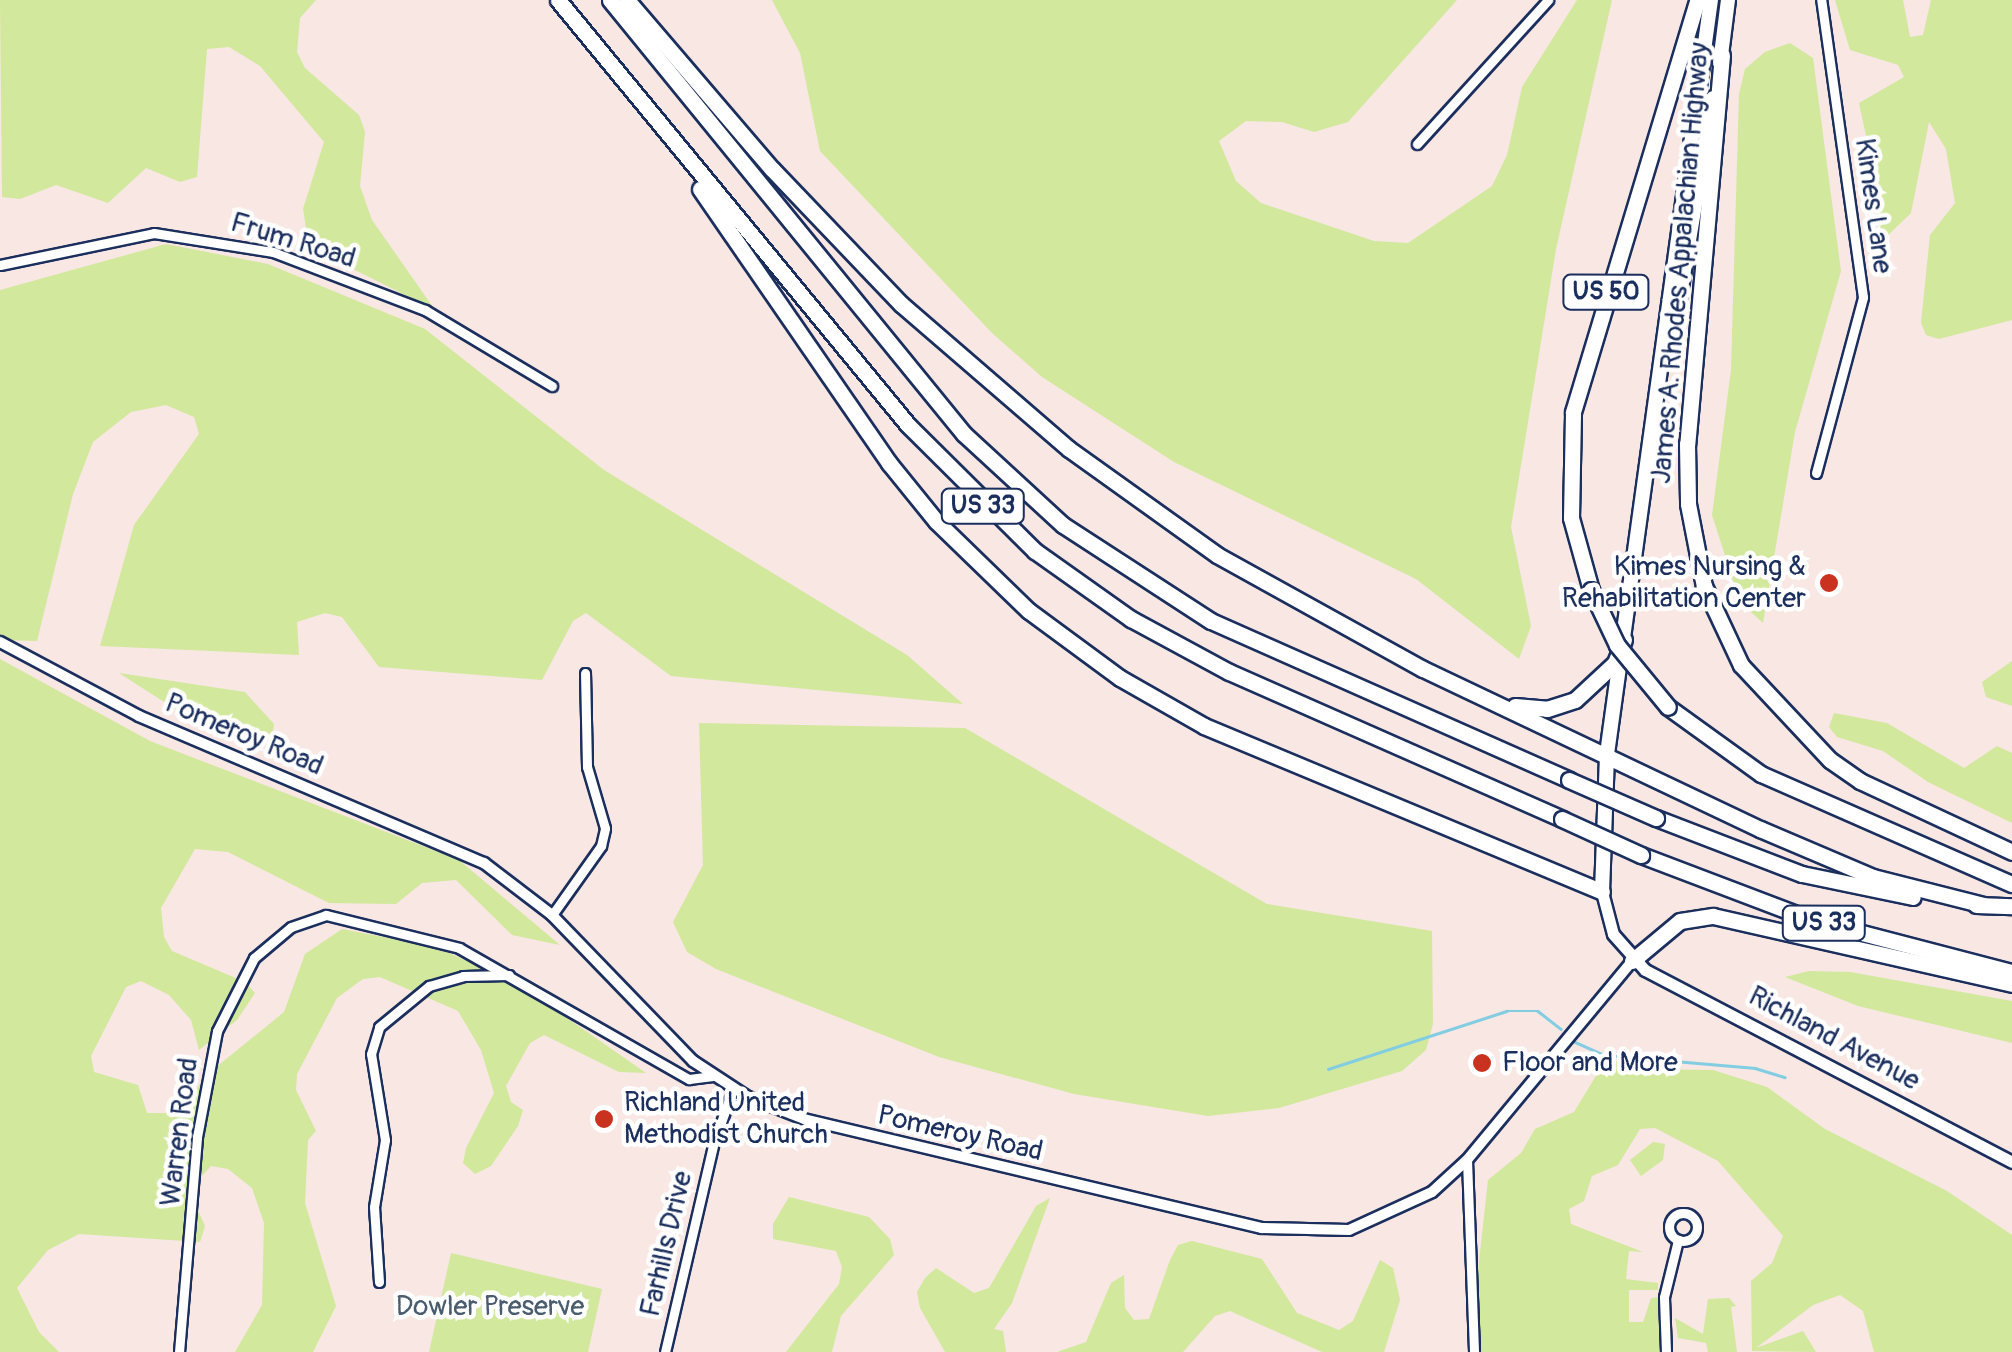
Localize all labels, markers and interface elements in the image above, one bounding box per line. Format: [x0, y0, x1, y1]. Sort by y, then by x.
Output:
street label: James A. Rhodes Appalachian Highway [1645, 41, 1717, 485]
street label: Kimes Lane [1847, 136, 1899, 276]
street label: Frum Road [226, 206, 360, 276]
road number: US 50 [1561, 272, 1651, 312]
road number: US 33 [940, 486, 1026, 526]
place label: Kimes Nursing & Rehabilitation Center [1562, 550, 1806, 616]
marker: Kimes Nursing & Rehabilitation Center [1816, 570, 1842, 596]
street label: Pomeroy Road [160, 687, 328, 783]
road number: US 33 [1782, 903, 1866, 943]
street label: Richland Avenue [1743, 980, 1925, 1098]
place label: Floor and More [1502, 1046, 1678, 1080]
marker: Floor and More [1471, 1052, 1493, 1074]
street label: Warren Road [154, 1056, 206, 1208]
place label: Richland United Methodist Church [624, 1086, 828, 1152]
street label: Pomeroy Road [874, 1099, 1046, 1169]
marker: Richland United Methodist Church [593, 1108, 615, 1130]
street label: Farhills Drive [634, 1168, 700, 1320]
park label: Dowler Preserve [396, 1290, 584, 1324]

